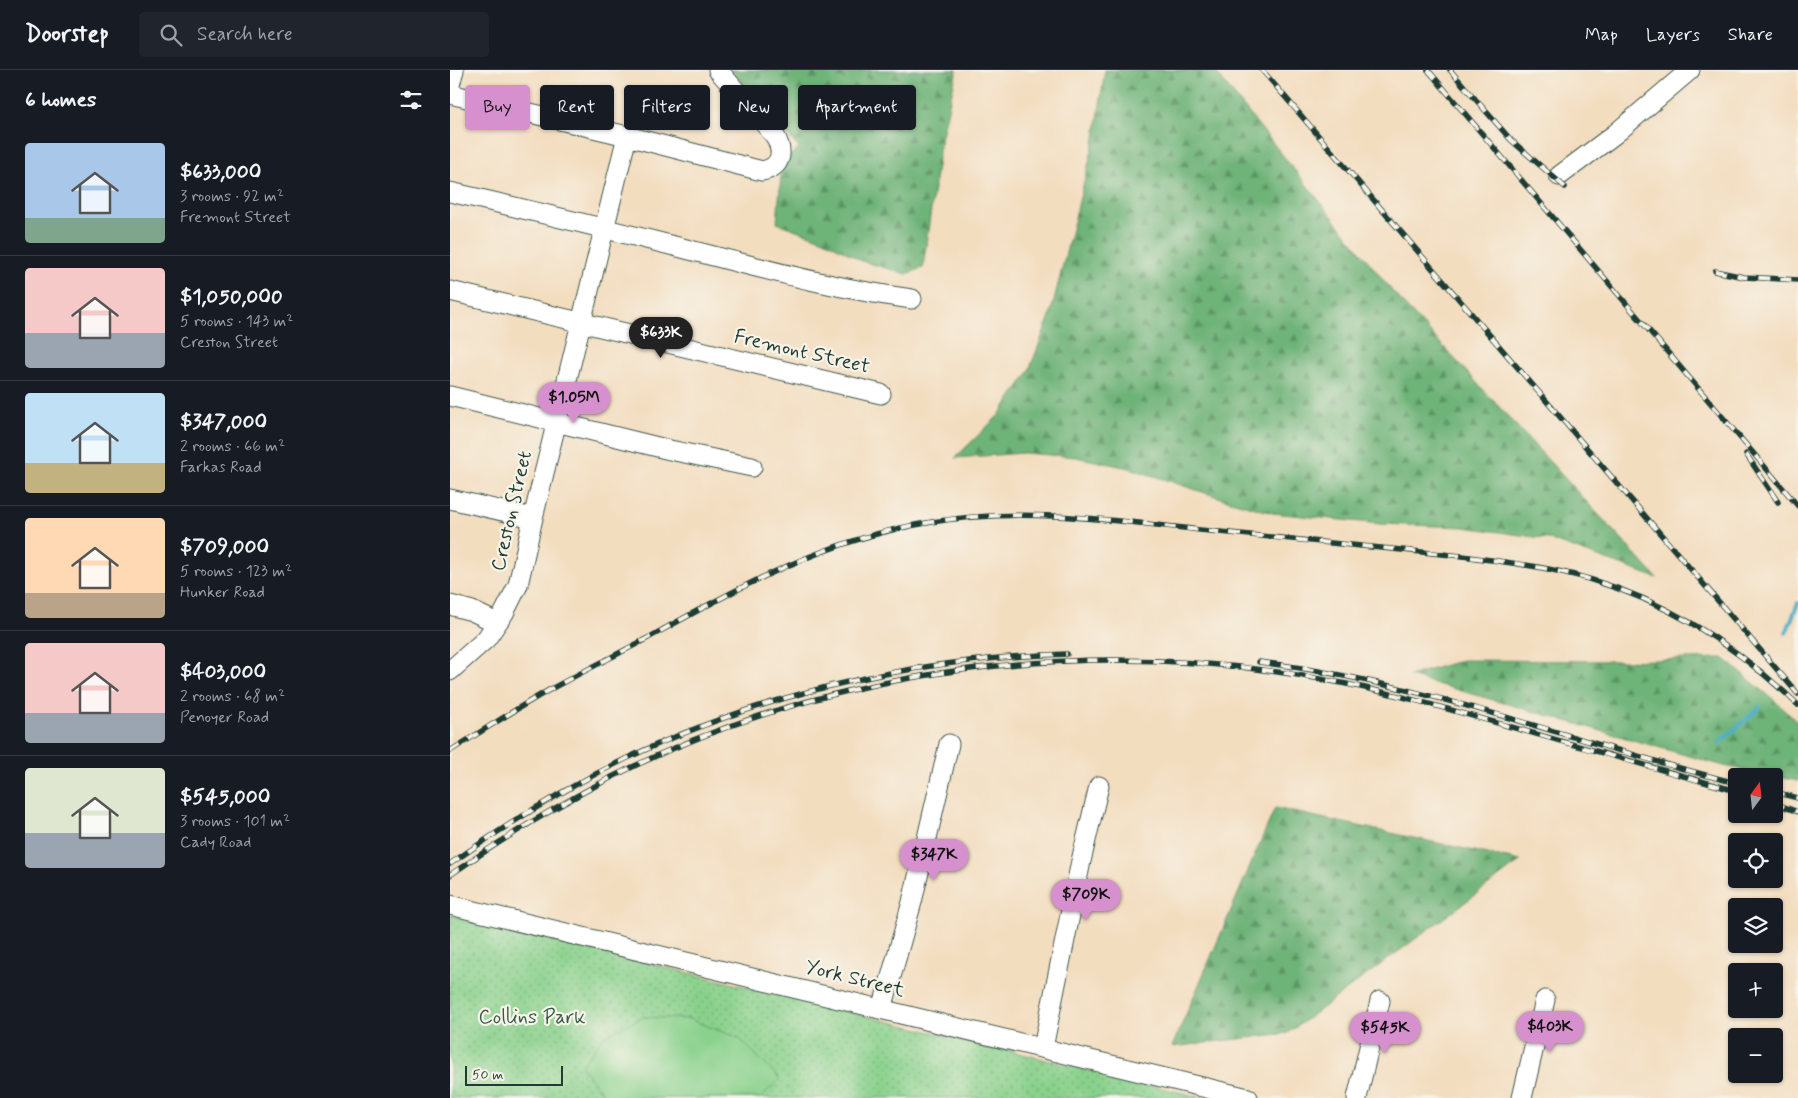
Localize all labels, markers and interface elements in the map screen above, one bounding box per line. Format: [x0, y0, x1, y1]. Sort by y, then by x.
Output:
search box [139, 12, 489, 57]
text: Doorstep [25, 19, 109, 50]
icon: search [157, 21, 185, 49]
text: Search here [197, 22, 293, 47]
text: Map [1585, 23, 1618, 47]
text: Layers [1646, 23, 1700, 47]
text: Share [1728, 23, 1773, 47]
chip: Buy [465, 85, 530, 130]
chip: Rent [540, 85, 614, 130]
chip: Filters [624, 85, 710, 130]
chip: New [720, 85, 788, 130]
chip: Apartment [798, 85, 916, 130]
text: 6 homes [25, 86, 96, 114]
icon: filters [397, 86, 425, 114]
text: $633,000 [180, 158, 261, 186]
icon: home [65, 163, 125, 223]
text: 3 rooms · 92 m² [180, 186, 284, 207]
text: Fremont Street [180, 207, 291, 228]
text: $1,050,000 [180, 283, 283, 311]
icon: home [65, 288, 125, 348]
text: 5 rooms · 143 m² [180, 311, 293, 332]
pin: $633K [626, 316, 696, 359]
text: $633K [640, 322, 682, 343]
street label: Fremont Street [731, 323, 873, 381]
text: Creston Street [180, 332, 278, 353]
pin: $1.05M [533, 382, 615, 424]
text: $1.05M [548, 387, 600, 408]
text: $347,000 [180, 408, 267, 436]
icon: home [65, 413, 125, 473]
text: 2 rooms · 66 m² [180, 436, 285, 457]
street label: Creston Street [485, 448, 539, 574]
text: Farkas Road [180, 457, 262, 478]
text: $709,000 [180, 533, 269, 561]
icon: home [65, 538, 125, 598]
text: 5 rooms · 123 m² [180, 561, 292, 582]
text: Hunker Road [180, 582, 265, 603]
text: $403,000 [180, 658, 266, 686]
icon: home [65, 663, 125, 723]
text: 2 rooms · 68 m² [180, 686, 285, 707]
text: Penoyer Road [180, 707, 269, 728]
north arrow [1728, 768, 1782, 822]
map controls [1728, 768, 1783, 1083]
text: $545,000 [180, 783, 270, 811]
icon: home [65, 788, 125, 848]
text: 3 rooms · 101 m² [180, 811, 290, 832]
text: Cady Road [180, 832, 251, 853]
button: locate [1728, 833, 1783, 888]
pin: $347K [899, 838, 969, 881]
text: $347K [911, 844, 957, 865]
pin: $709K [1051, 878, 1121, 921]
text: $709K [1062, 884, 1110, 905]
button: layers [1728, 898, 1783, 953]
street label: York Street [803, 954, 908, 1004]
button: + [1728, 963, 1783, 1018]
park label: Collins Park [479, 1004, 586, 1031]
pin: $403K [1515, 1010, 1585, 1053]
pin: $545K [1350, 1012, 1420, 1054]
text: $403K [1527, 1016, 1573, 1037]
text: $545K [1361, 1017, 1409, 1038]
button: − [1728, 1028, 1783, 1083]
scale bar [465, 1063, 562, 1086]
text: 50 m [472, 1066, 503, 1084]

